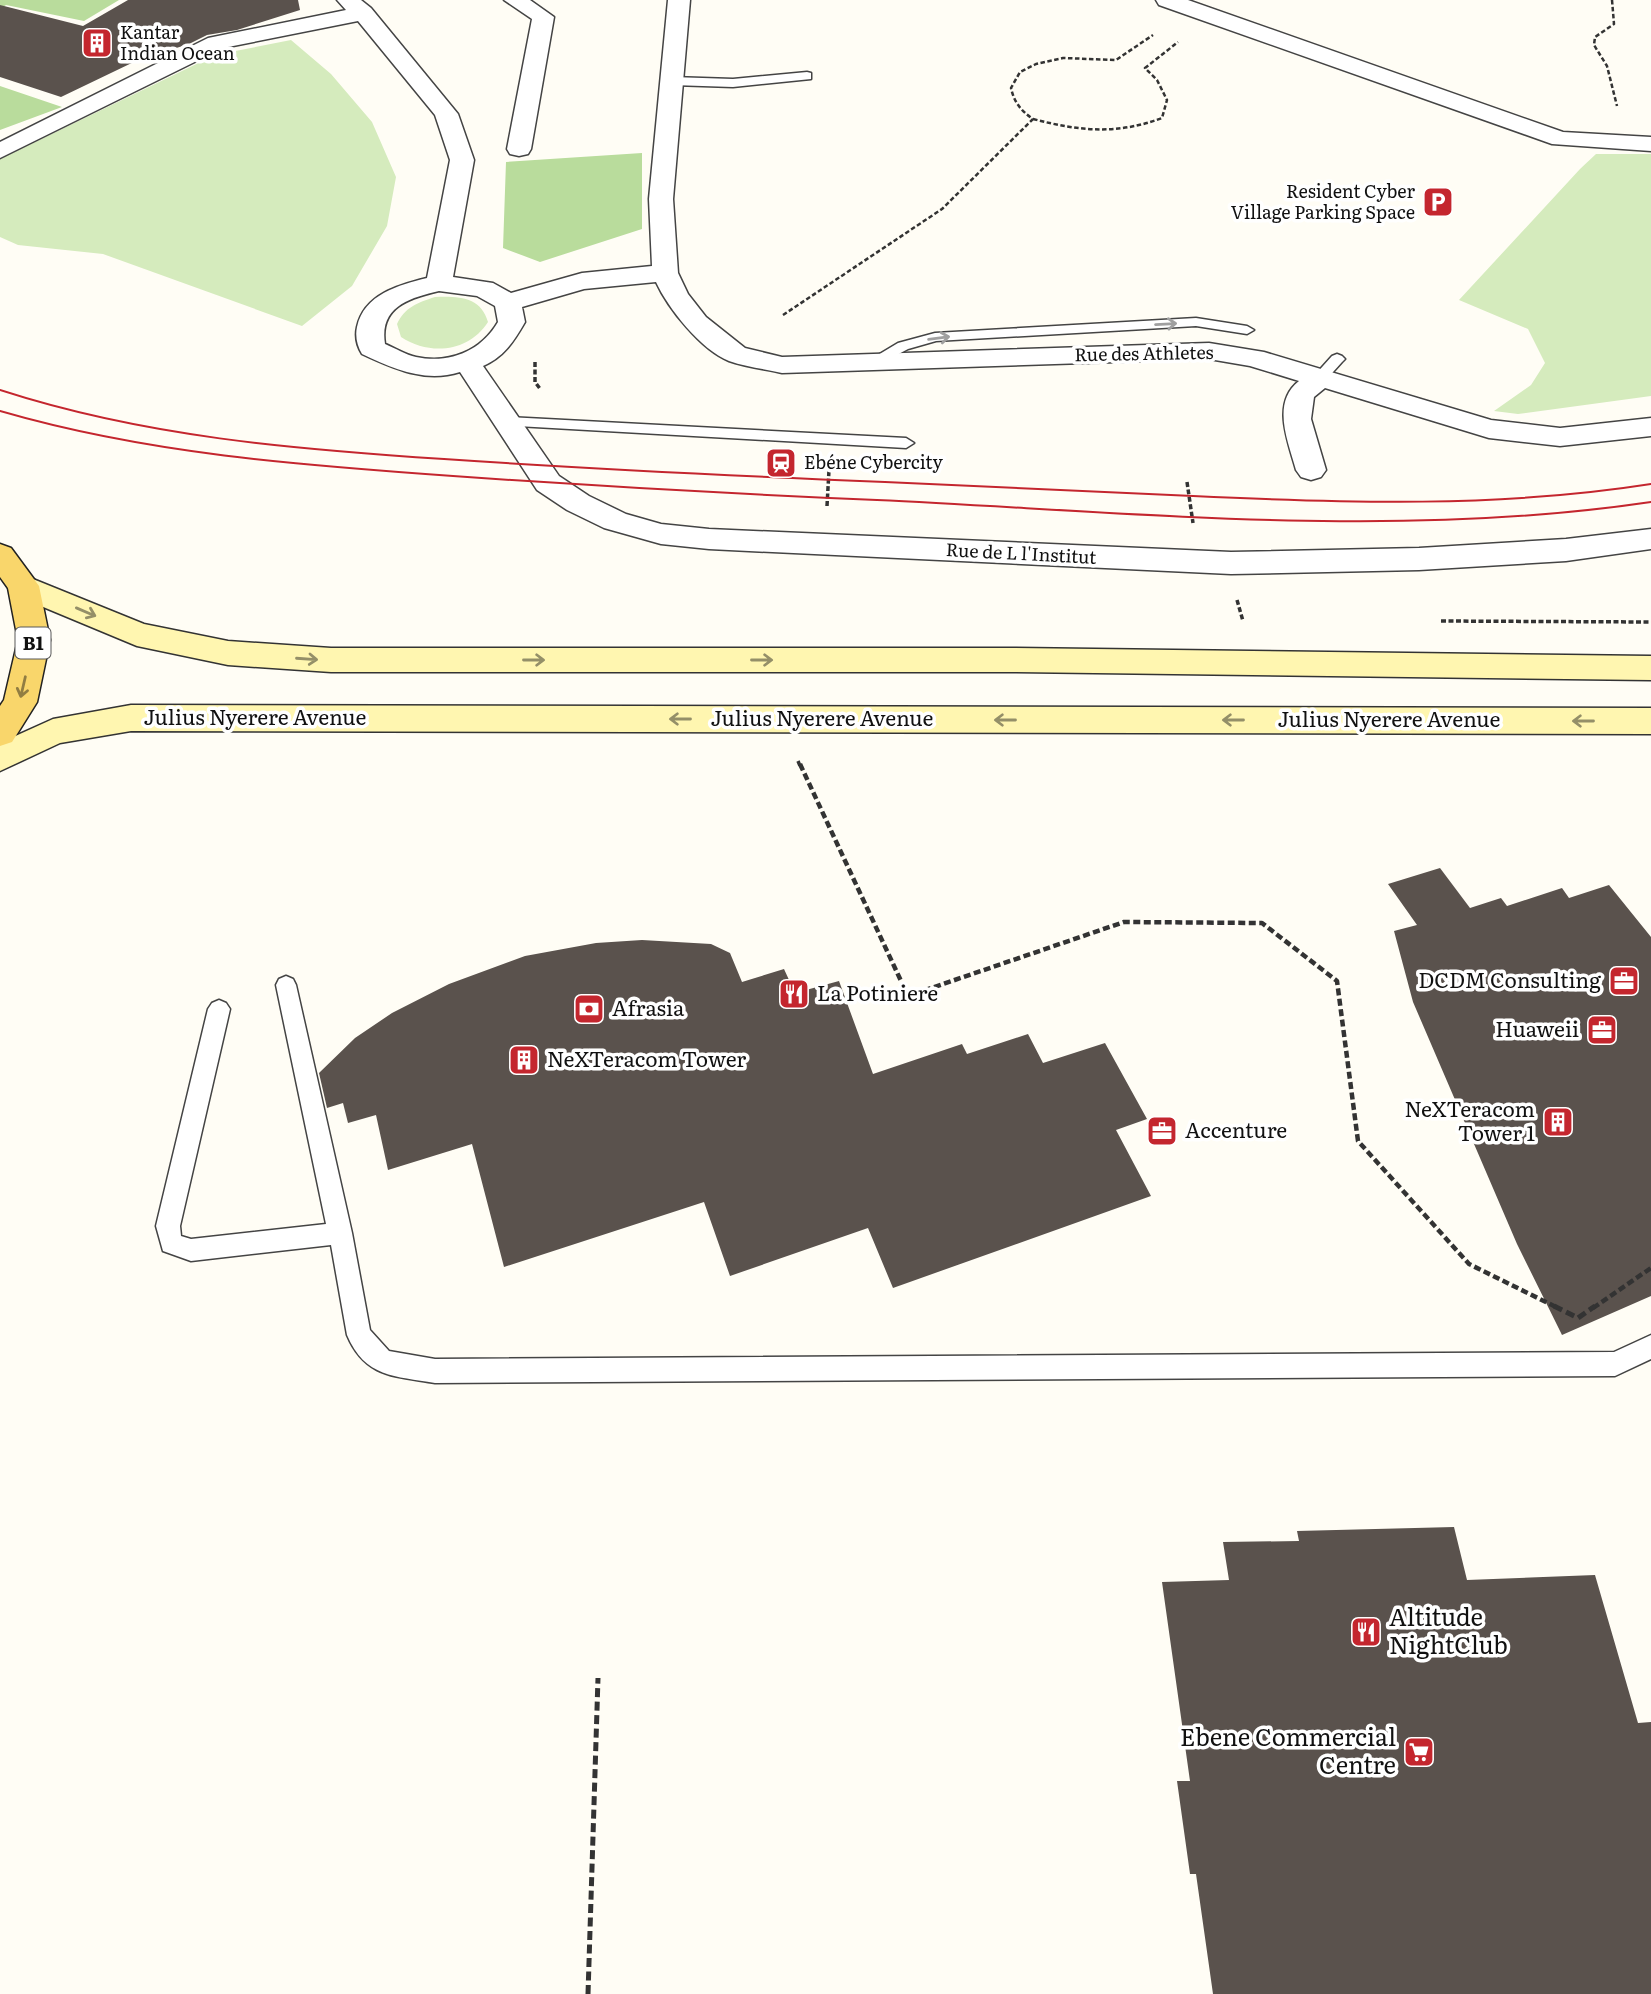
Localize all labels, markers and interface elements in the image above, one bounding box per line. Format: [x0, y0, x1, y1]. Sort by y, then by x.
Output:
place label: Kantar Indian Ocean [120, 18, 235, 66]
building icon: Kantar Indian Ocean [80, 26, 114, 60]
place label: Resident Cyber Village Parking Space [1231, 177, 1415, 225]
parking icon: Resident Cyber Village Parking Space [1421, 185, 1455, 219]
one-way arrow [1154, 317, 1177, 330]
one-way arrow [927, 331, 950, 344]
street label: Rue des Athletes [1074, 338, 1214, 367]
station icon: Ebéne Cybercity [764, 446, 798, 480]
place label: Ebéne Cybercity [804, 448, 944, 475]
street label: Rue de L l'Institut [945, 535, 1098, 570]
one-way arrow [74, 607, 96, 620]
road number: B1 [16, 628, 50, 658]
one-way arrow [295, 652, 318, 665]
one-way arrow [522, 653, 545, 667]
one-way arrow [750, 653, 773, 667]
one-way arrow [16, 675, 29, 698]
street label: Julius Nyerere Avenue [143, 700, 367, 731]
street label: Julius Nyerere Avenue [710, 701, 934, 732]
street label: Julius Nyerere Avenue [1277, 702, 1501, 733]
one-way arrow [669, 712, 692, 726]
one-way arrow [994, 713, 1017, 727]
one-way arrow [1222, 713, 1245, 727]
one-way arrow [1572, 714, 1595, 728]
place label: DCDM Consulting [1418, 963, 1601, 994]
office icon: DCDM Consulting [1607, 964, 1641, 998]
place label: La Potiniere [817, 976, 938, 1007]
restaurant icon: La Potiniere [777, 977, 811, 1011]
place label: Afrasia [612, 991, 685, 1022]
bank icon: Afrasia [572, 992, 606, 1026]
place label: Huaweii [1495, 1012, 1579, 1043]
office icon: Huaweii [1585, 1013, 1619, 1047]
place label: NeXTeracom Tower [547, 1042, 746, 1073]
building icon: NeXTeracom Tower [507, 1043, 541, 1077]
place label: NeXTeracom Tower 1 [1404, 1092, 1535, 1147]
building icon: NeXTeracom Tower 1 [1541, 1105, 1575, 1139]
place label: Accenture [1185, 1113, 1287, 1144]
office icon: Accenture [1145, 1114, 1179, 1148]
place label: Altitude NightClub [1389, 1598, 1508, 1661]
restaurant icon: Altitude NightClub [1349, 1615, 1383, 1649]
place label: Ebene Commercial Centre [1180, 1718, 1396, 1781]
supermarket icon: Ebene Commercial Centre [1402, 1735, 1436, 1769]

